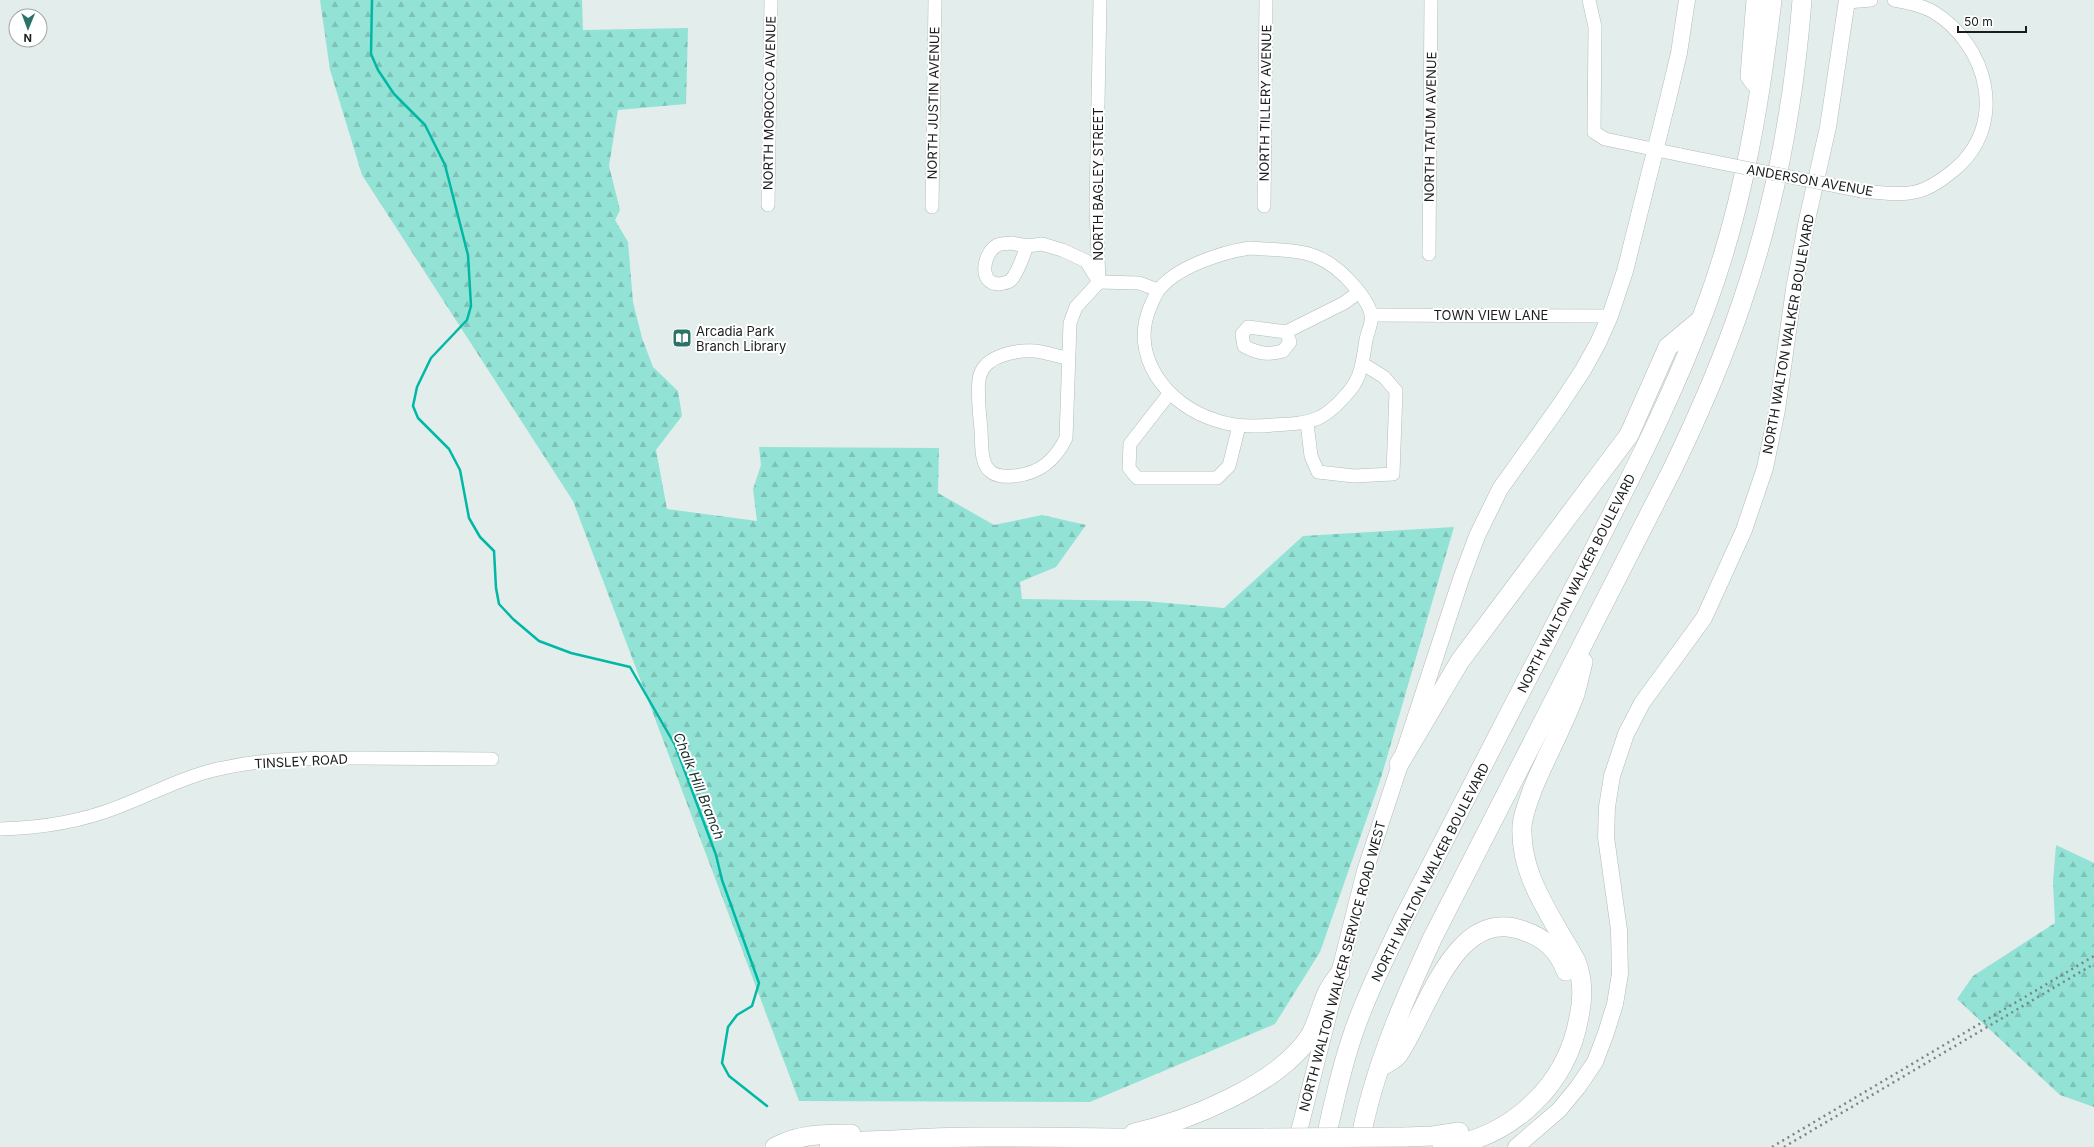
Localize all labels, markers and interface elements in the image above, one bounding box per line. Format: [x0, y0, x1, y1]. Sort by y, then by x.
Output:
north arrow [8, 8, 48, 48]
scale bar [1958, 8, 2026, 34]
text: 50 m [1964, 14, 1993, 29]
street label: NORTH MOROCCO AVENUE [759, 16, 779, 190]
street label: NORTH TILLERY AVENUE [1256, 24, 1274, 182]
street label: NORTH JUSTIN AVENUE [924, 27, 942, 179]
text: N [24, 31, 32, 45]
street label: NORTH TATUM AVENUE [1421, 52, 1439, 202]
street label: NORTH BAGLEY STREET [1090, 107, 1106, 261]
street label: ANDERSON AVENUE [1745, 161, 1875, 199]
street label: NORTH WALTON WALKER BOULEVARD [1759, 213, 1817, 455]
street label: TOWN VIEW LANE [1434, 307, 1548, 323]
place label: Arcadia Park Branch Library [696, 323, 786, 354]
library icon: Arcadia Park Branch Library [671, 327, 693, 349]
street label: NORTH WALTON WALKER BOULEVARD [1514, 471, 1638, 695]
water label: Chalk Hill Branch [670, 730, 729, 842]
street label: TINSLEY ROAD [254, 751, 348, 771]
street label: NORTH WALTON WALKER BOULEVARD [1368, 760, 1492, 984]
street label: NORTH WALTON WALKER SERVICE ROAD WEST [1295, 819, 1389, 1113]

